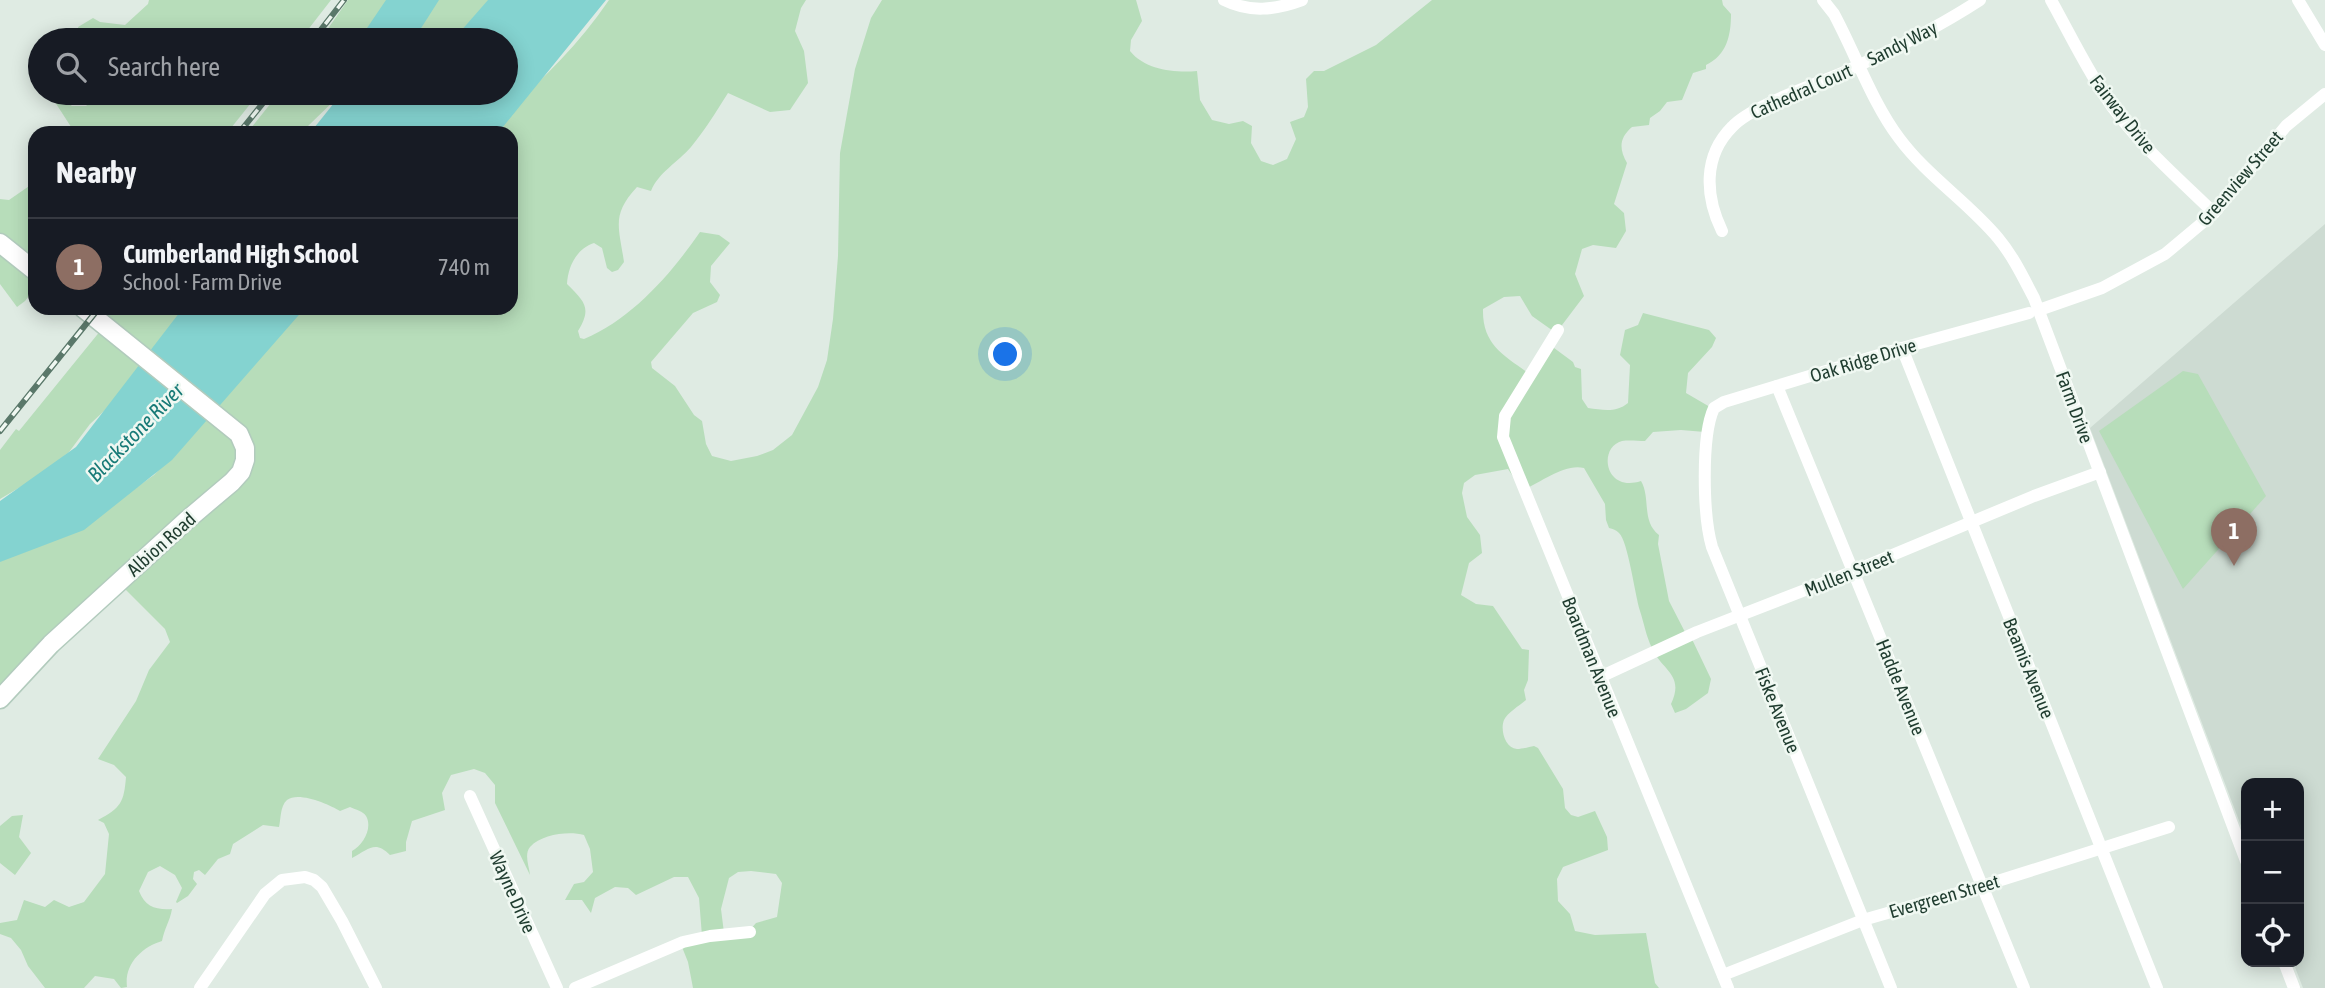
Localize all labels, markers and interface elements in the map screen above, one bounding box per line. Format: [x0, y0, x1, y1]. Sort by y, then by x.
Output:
street label: Sandy Way [1863, 16, 1941, 70]
search box [28, 28, 518, 105]
icon: search [52, 48, 90, 86]
text: Search here [108, 52, 220, 82]
street label: Cathedral Court [1747, 59, 1855, 123]
street label: Fairway Drive [2086, 70, 2160, 158]
street label: Greenview Street [2193, 126, 2287, 230]
text: Nearby [56, 155, 136, 189]
text: Cumberland High School [123, 239, 358, 269]
text: 1 [74, 254, 84, 280]
text: 740 m [438, 254, 490, 280]
text: School · Farm Drive [123, 269, 282, 295]
street label: Oak Ridge Drive [1807, 333, 1919, 387]
your location [988, 337, 1022, 371]
street label: Farm Drive [2052, 368, 2098, 446]
water label: Blackstone River [82, 377, 188, 486]
street label: Albion Road [122, 507, 200, 581]
pin: 1 [2211, 508, 2257, 566]
street label: Mullen Street [1801, 545, 1897, 601]
street label: Boardman Avenue [1558, 593, 1626, 721]
street label: Beamis Avenue [1999, 615, 2059, 721]
street label: Hadde Avenue [1872, 636, 1930, 738]
street label: Fiske Avenue [1751, 664, 1805, 756]
map controls [2241, 778, 2304, 967]
button: + [2241, 778, 2304, 841]
button: − [2241, 841, 2304, 904]
street label: Wayne Drive [485, 848, 541, 936]
street label: Evergreen Street [1886, 870, 2002, 922]
button: locate [2241, 904, 2304, 967]

